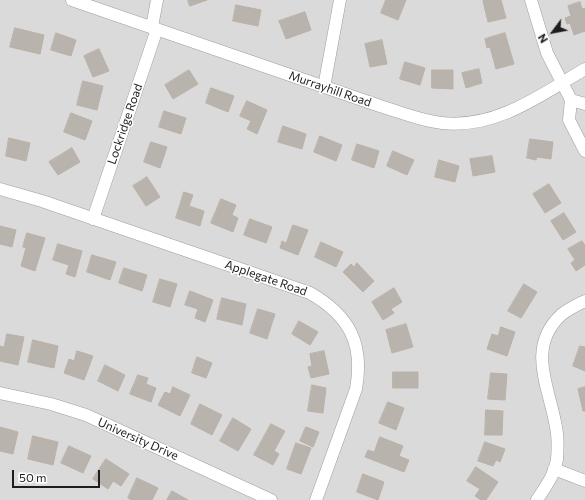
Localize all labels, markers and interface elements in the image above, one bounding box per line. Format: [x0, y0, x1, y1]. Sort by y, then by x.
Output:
north arrow [533, 12, 573, 52]
text: N [535, 32, 550, 46]
street label: Murrayhill Road [287, 68, 373, 110]
street label: Lockridge Road [104, 82, 146, 166]
street label: Applegate Road [223, 257, 309, 299]
street label: University Drive [96, 415, 180, 463]
scale bar [14, 462, 102, 488]
text: 50 m [19, 470, 47, 484]

